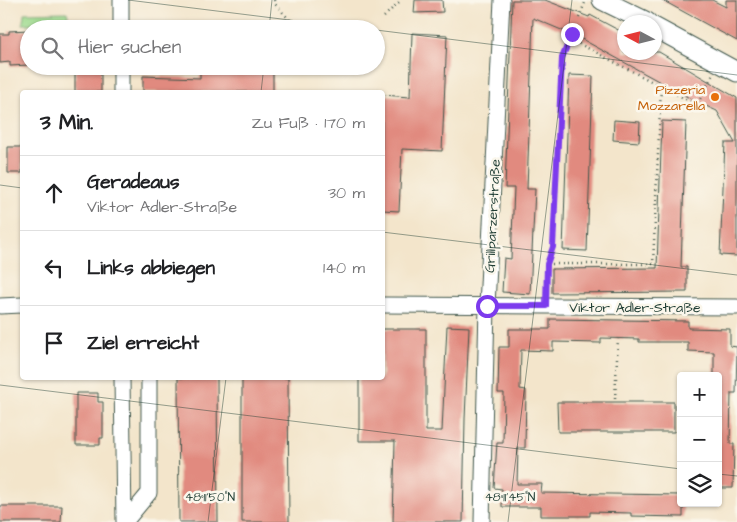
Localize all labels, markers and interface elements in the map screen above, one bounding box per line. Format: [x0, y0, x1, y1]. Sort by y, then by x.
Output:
north arrow [617, 15, 662, 60]
search box [20, 20, 385, 75]
route end [561, 23, 584, 46]
icon: search [38, 34, 66, 62]
text: Hier suchen [78, 34, 181, 61]
place label: Pizzeria Mozzarella [638, 80, 705, 116]
marker: Pizzeria Mozzarella [709, 91, 721, 103]
text: 3 Min. [40, 108, 93, 137]
text: Zu Fuß · 170 m [251, 112, 365, 134]
street label: Grillparzerstraße [480, 158, 506, 273]
text: Geradeaus [87, 169, 179, 196]
icon: ahead [40, 179, 68, 207]
text: 30 m [328, 182, 365, 204]
text: Viktor Adler-Straße [87, 196, 237, 218]
icon: left [40, 254, 68, 282]
text: Links abbiegen [87, 255, 215, 282]
text: 140 m [323, 257, 365, 279]
route start [476, 295, 499, 318]
street label: Viktor Adler-Straße [569, 298, 701, 318]
icon: arrive [40, 329, 68, 357]
text: Ziel erreicht [87, 330, 199, 357]
map controls [677, 372, 722, 507]
button: + [677, 372, 722, 417]
button: − [677, 417, 722, 462]
button: layers [677, 462, 722, 507]
text: 48°11'50"N [185, 489, 235, 506]
text: 48°11'45"N [485, 489, 536, 506]

